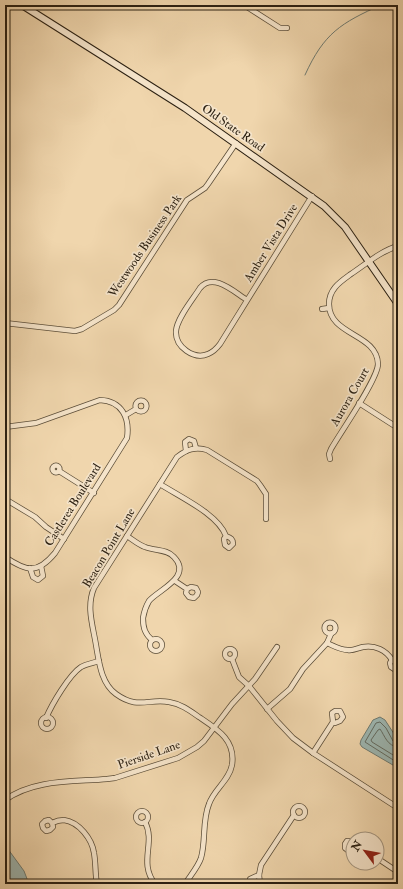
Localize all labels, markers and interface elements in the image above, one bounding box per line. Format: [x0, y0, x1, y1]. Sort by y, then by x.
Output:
street label: Old State Road [199, 101, 267, 155]
street label: Westwoods Business Park [104, 192, 185, 301]
street label: Amber Vista Drive [240, 201, 301, 286]
street label: Aurora Court [327, 365, 373, 430]
street label: Castlerea Boulevard [41, 461, 105, 549]
street label: Beacon Point Lane [79, 506, 139, 590]
street label: Pierside Lane [116, 737, 182, 773]
north arrow [345, 831, 385, 871]
text: N [348, 837, 366, 854]

